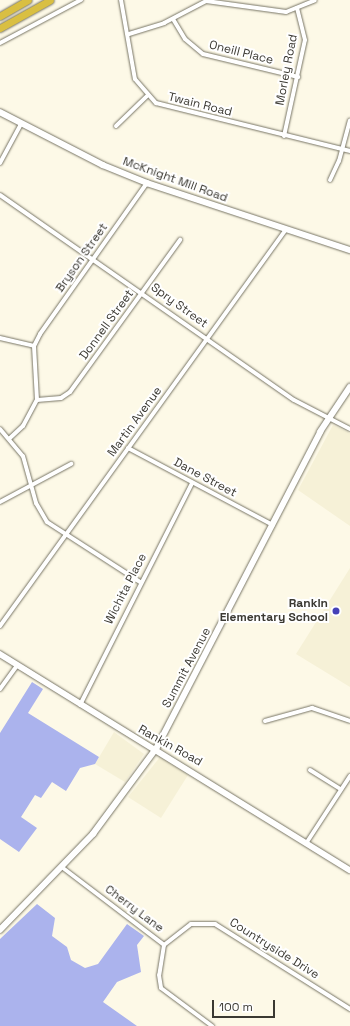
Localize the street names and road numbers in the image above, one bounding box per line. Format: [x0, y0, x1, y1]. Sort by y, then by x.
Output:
street label: Morley Road [273, 33, 301, 107]
street label: Oneill Place [207, 38, 275, 68]
street label: Twain Road [167, 90, 233, 120]
street label: McKnight Mill Road [121, 154, 229, 206]
street label: Bryson Street [53, 221, 111, 295]
street label: Spry Street [148, 281, 210, 331]
street label: Donnell Street [77, 287, 137, 363]
street label: Martin Avenue [105, 384, 165, 460]
street label: Dane Street [171, 455, 239, 501]
street label: Wichita Place [102, 551, 150, 627]
street label: Summit Avenue [160, 625, 214, 711]
street label: Rankin Road [135, 722, 205, 770]
street label: Cherry Lane [102, 882, 166, 936]
street label: Countryside Drive [227, 916, 321, 982]

